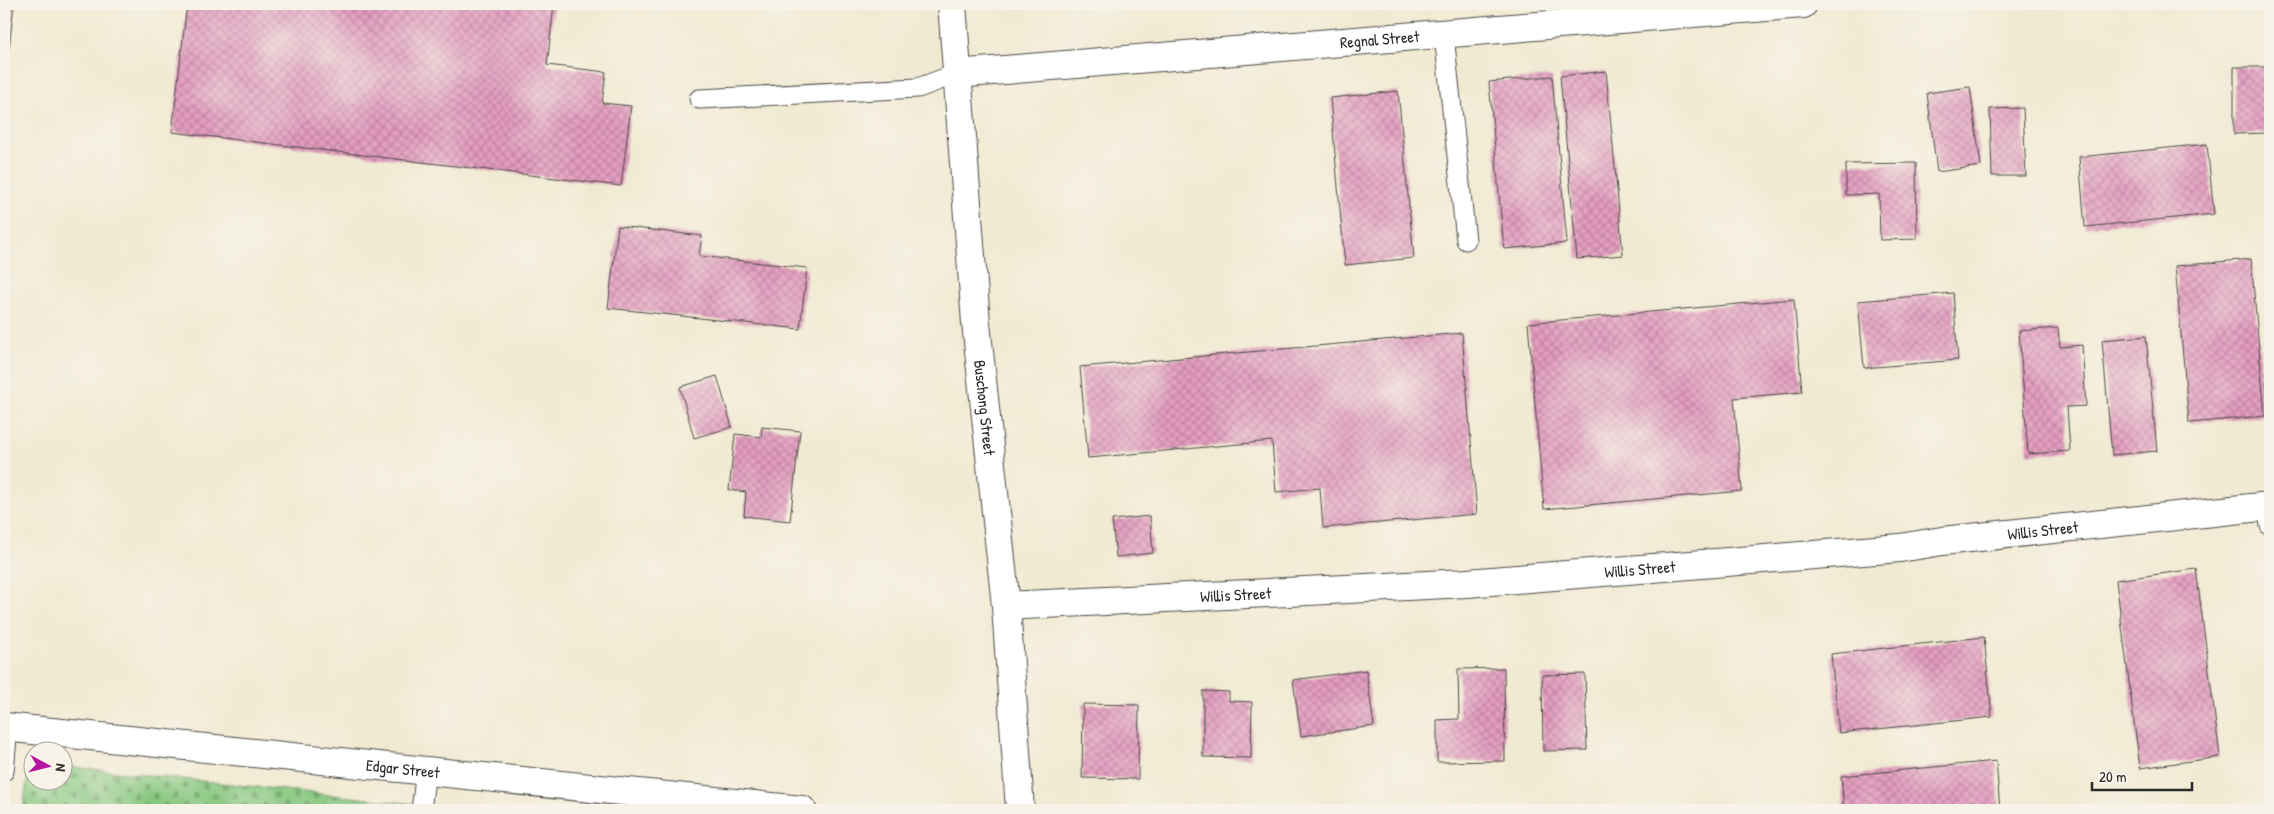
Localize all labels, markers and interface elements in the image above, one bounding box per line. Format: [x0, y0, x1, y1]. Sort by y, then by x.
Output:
street label: Regnal Street [1339, 25, 1421, 53]
street label: Buschong Street [969, 359, 1001, 457]
street label: Willis Street [2006, 515, 2080, 545]
street label: Willis Street [1604, 555, 1677, 583]
street label: Willis Street [1200, 582, 1272, 607]
north arrow [22, 742, 72, 792]
street label: Edgar Street [365, 754, 441, 783]
scale bar [2092, 759, 2192, 791]
text: N [51, 763, 71, 773]
text: 20 m [2099, 766, 2126, 787]

